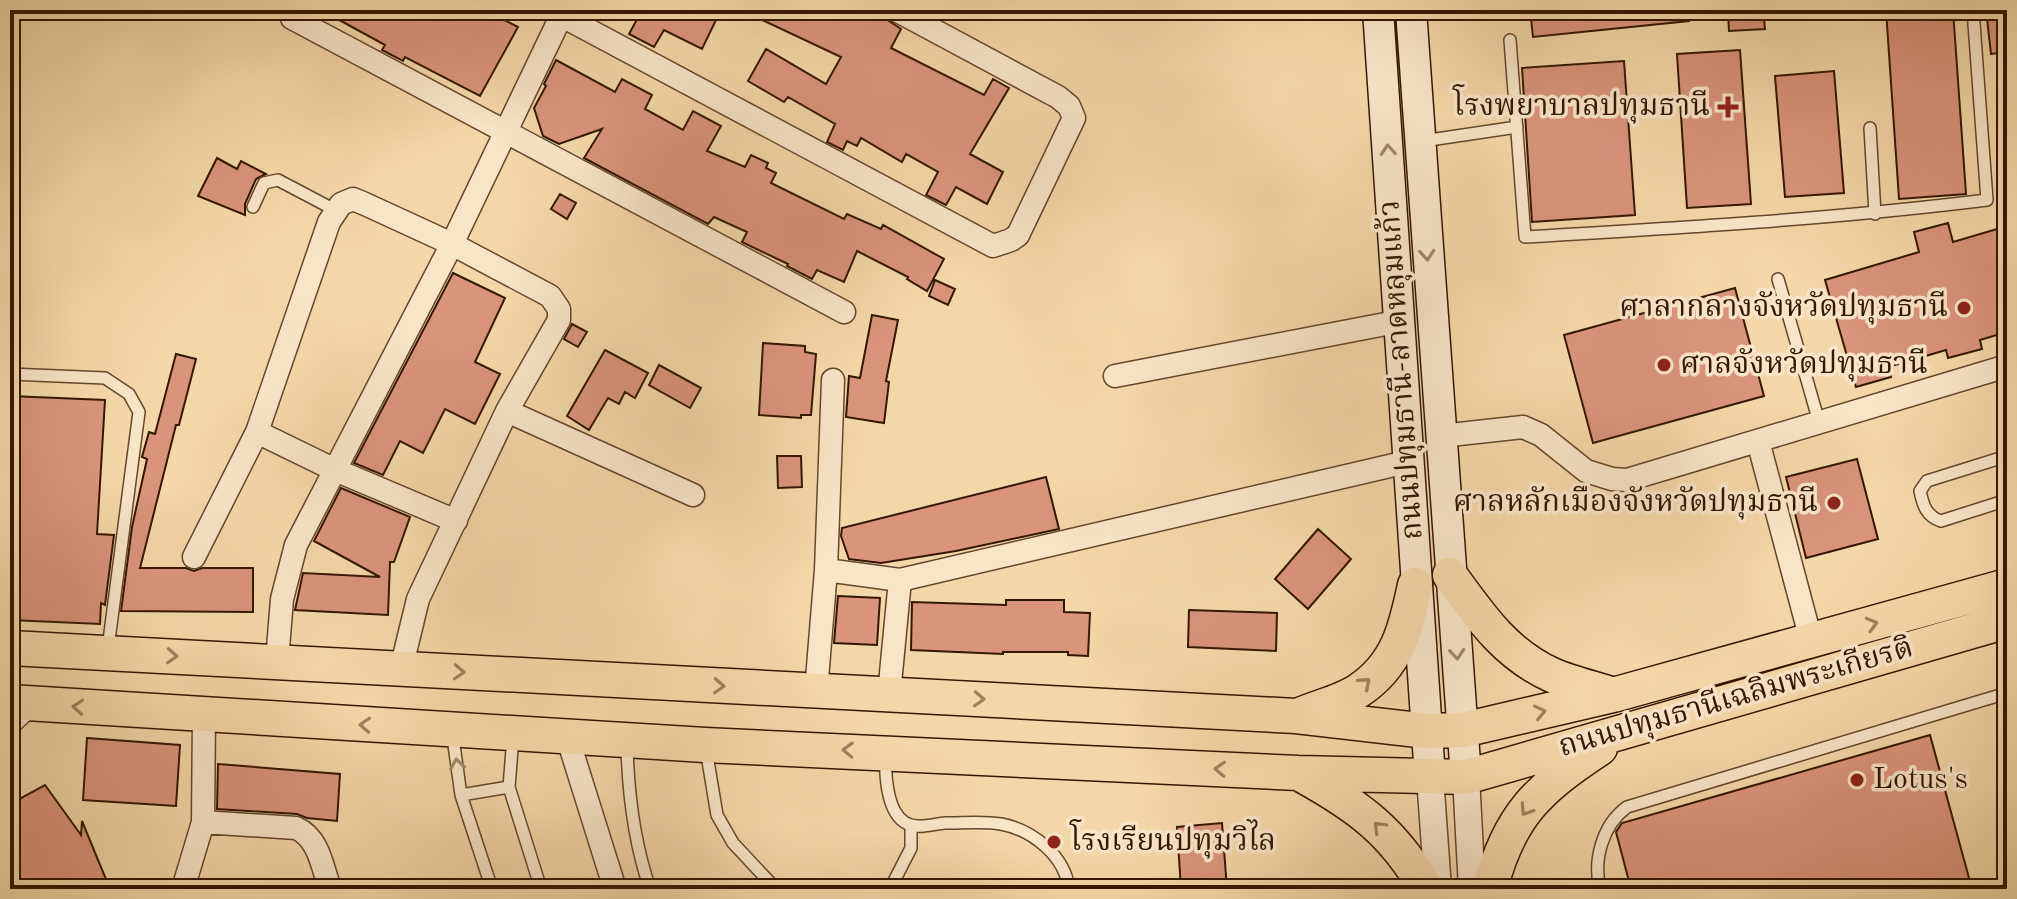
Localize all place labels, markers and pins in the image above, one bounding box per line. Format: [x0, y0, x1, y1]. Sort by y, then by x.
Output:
place label: โรงพยาบาลปทุมธานี [1452, 84, 1710, 124]
marker: โรงพยาบาลปทุมธานี [1717, 96, 1739, 118]
place label: ศาลากลางจังหวัดปทุมธานี [1619, 290, 1948, 325]
marker: ศาลากลางจังหวัดปทุมธานี [1955, 299, 1973, 317]
place label: ศาลจังหวัดปทุมธานี [1680, 347, 1928, 382]
marker: ศาลจังหวัดปทุมธานี [1655, 356, 1673, 374]
place label: ศาลหลักเมืองจังหวัดปทุมธานี [1453, 485, 1818, 520]
marker: ศาลหลักเมืองจังหวัดปทุมธานี [1825, 494, 1843, 512]
place label: Lotus's [1873, 765, 1968, 795]
marker: Lotus's [1848, 771, 1866, 789]
place label: โรงเรียนปทุมวิไล [1069, 819, 1276, 859]
marker: โรงเรียนปทุมวิไล [1045, 833, 1063, 851]

